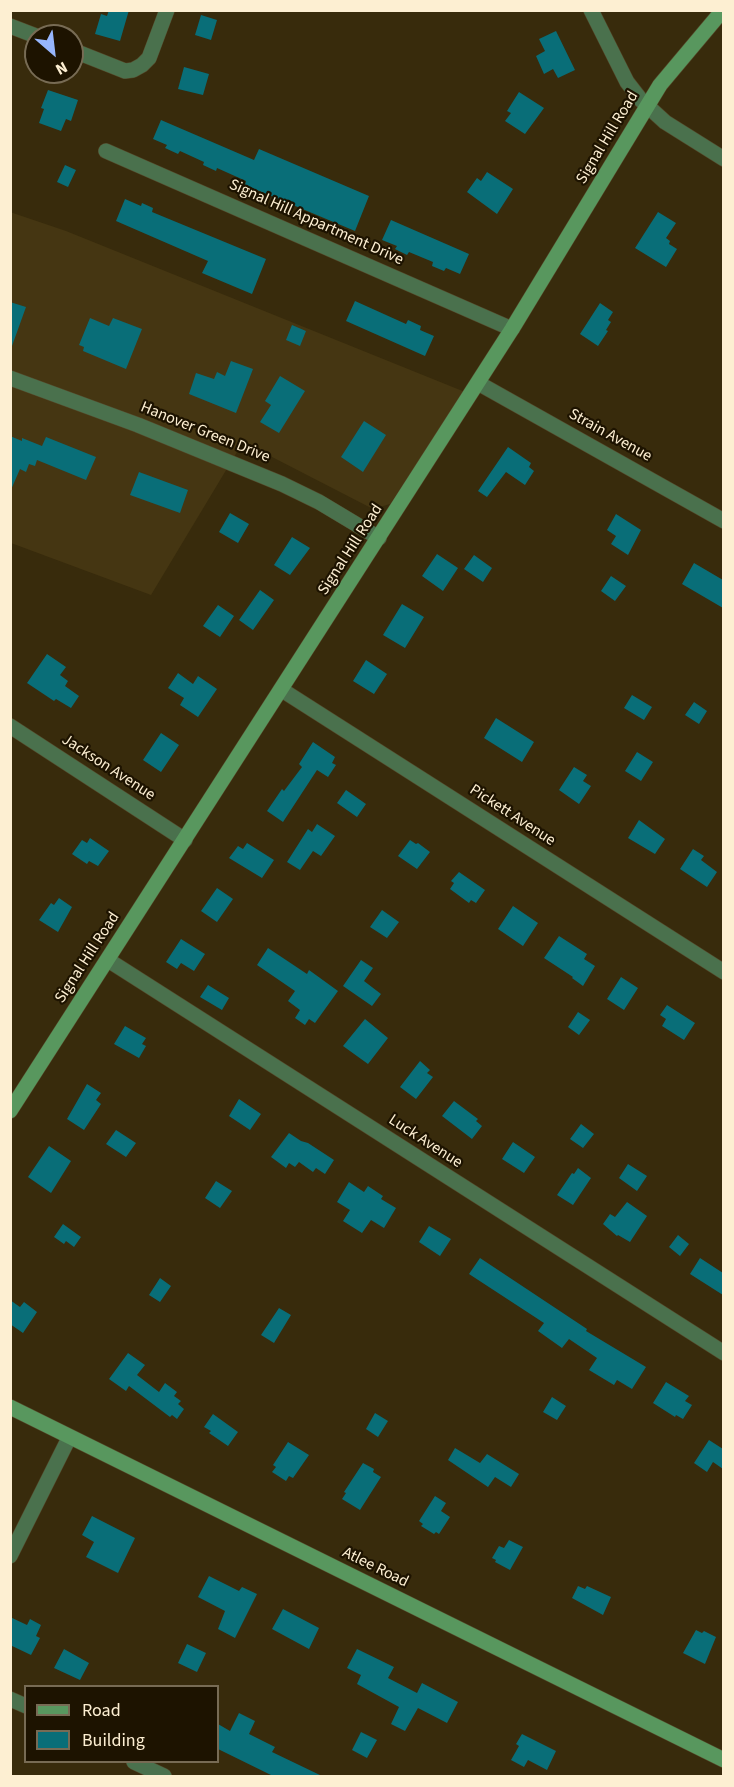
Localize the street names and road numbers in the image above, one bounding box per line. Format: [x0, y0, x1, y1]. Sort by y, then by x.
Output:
street label: Signal Hill Road [573, 88, 643, 188]
street label: Signal Hill Appartment Drive [226, 176, 406, 270]
street label: Hanover Green Drive [138, 398, 272, 468]
street label: Strain Avenue [565, 405, 655, 467]
street label: Signal Hill Road [314, 501, 388, 599]
street label: Jackson Avenue [58, 731, 158, 805]
street label: Pickett Avenue [465, 781, 559, 851]
street label: Signal Hill Road [51, 909, 125, 1007]
street label: Luck Avenue [385, 1111, 465, 1173]
street label: Atlee Road [339, 1544, 411, 1592]

